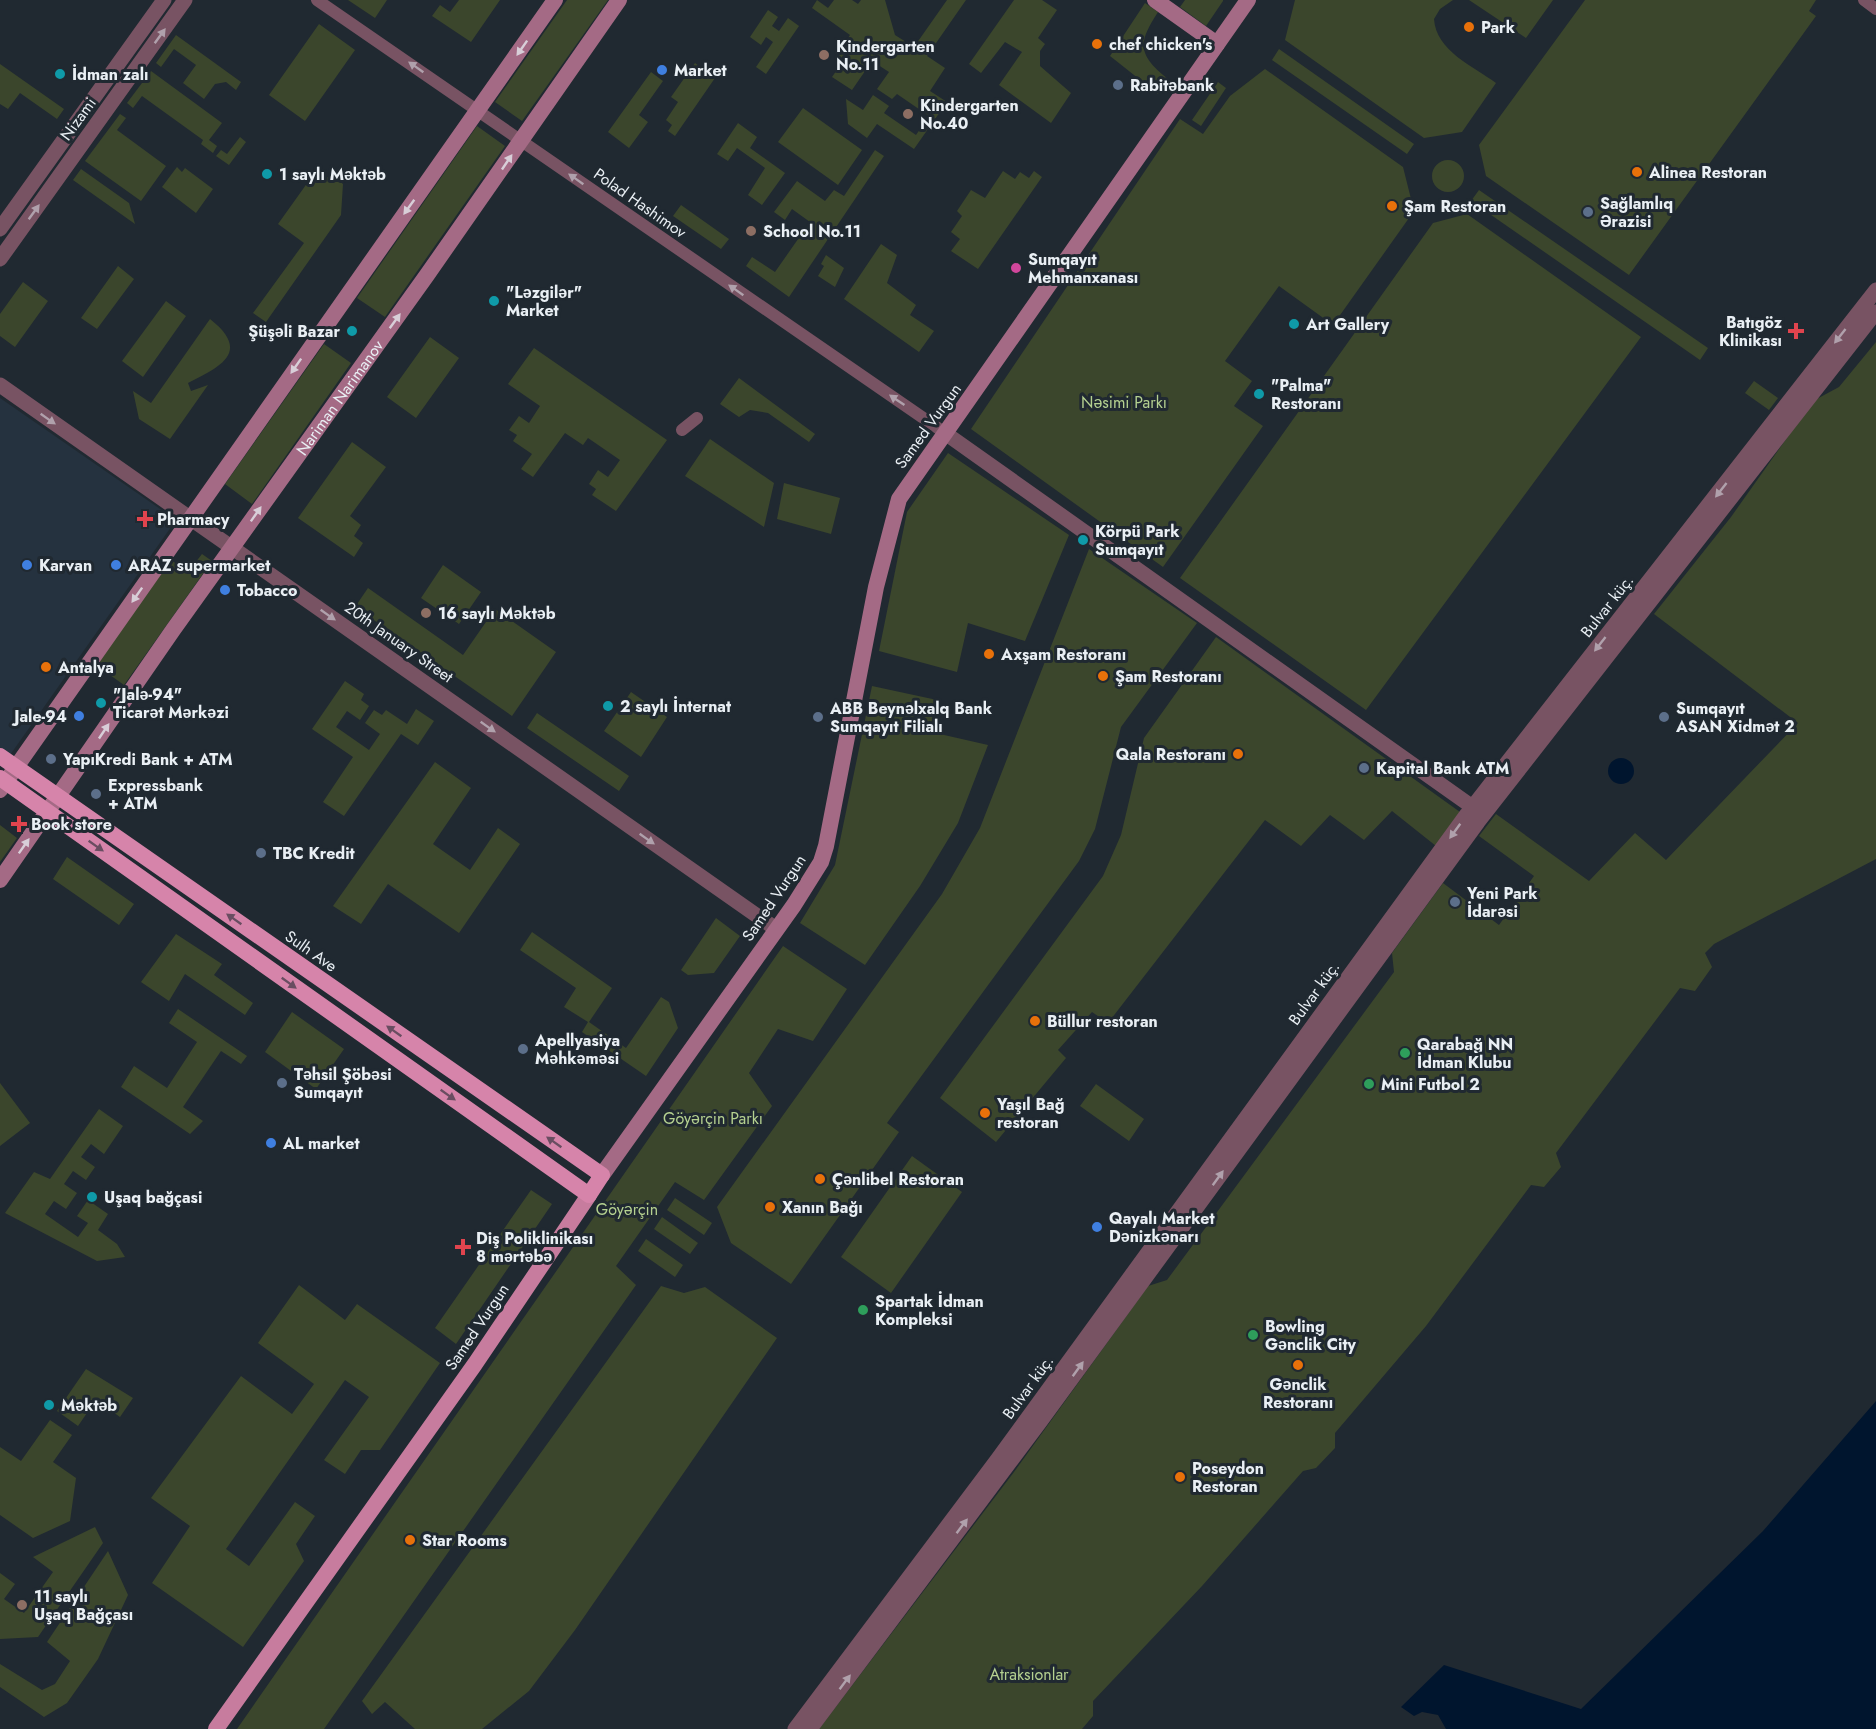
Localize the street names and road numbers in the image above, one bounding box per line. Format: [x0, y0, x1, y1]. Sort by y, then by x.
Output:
street label: Nizami [55, 93, 101, 145]
street label: Polad Hashimov [589, 162, 692, 244]
street label: Nariman Narimanov [290, 334, 389, 460]
street label: Samed Vurgun [889, 379, 967, 473]
street label: Bulvar küç. [1575, 570, 1639, 642]
street label: 20th January Street [340, 596, 458, 688]
street label: Samed Vurgun [736, 850, 812, 946]
street label: Sulh Ave [280, 925, 342, 977]
street label: Bulvar küç. [1283, 956, 1345, 1030]
street label: Samed Vurgun [439, 1279, 515, 1375]
street label: Bulvar küç. [997, 1350, 1059, 1424]

